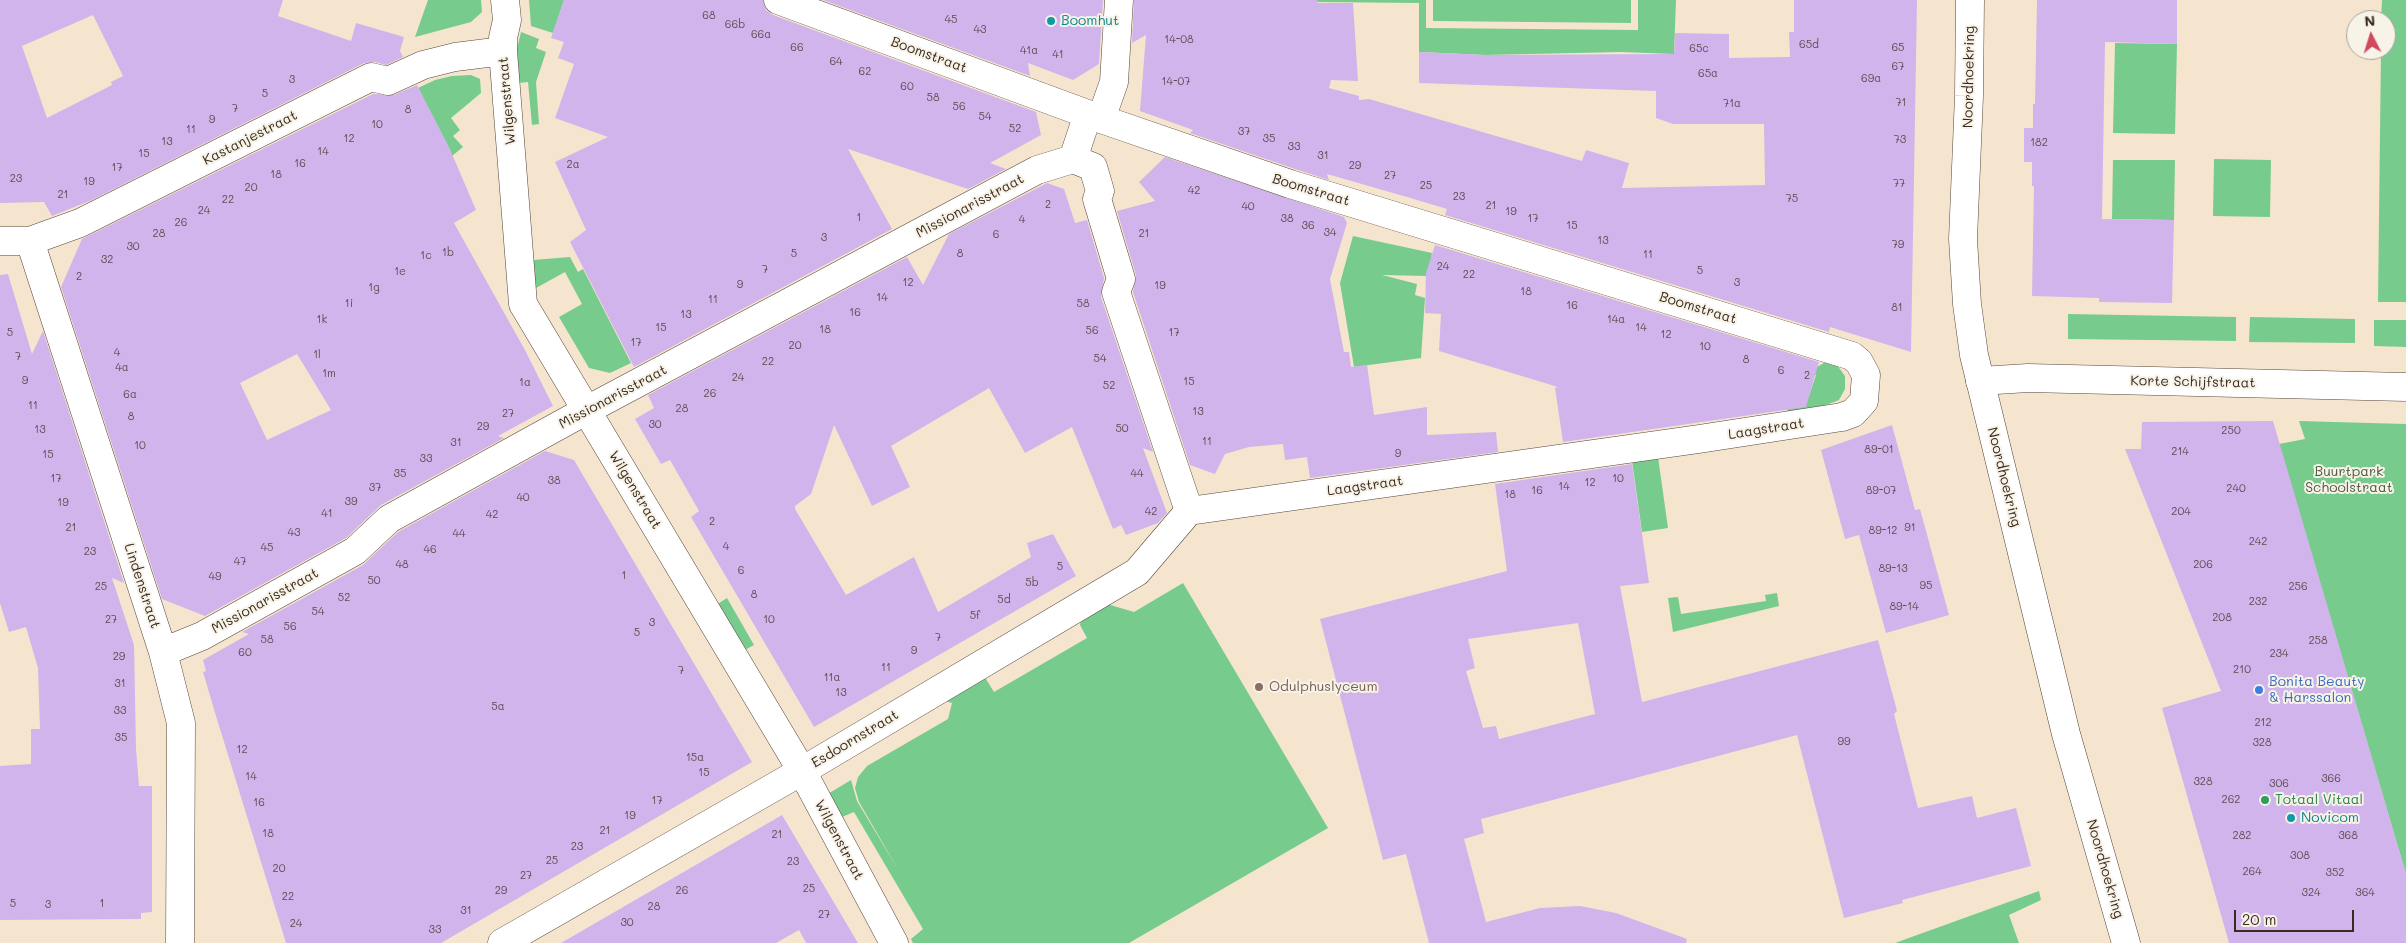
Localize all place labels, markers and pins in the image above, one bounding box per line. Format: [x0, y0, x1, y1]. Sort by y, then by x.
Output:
place label: Boomhut [1061, 13, 1119, 29]
marker: Boomhut [1045, 15, 1057, 27]
place label: Bonita Beauty & Harssalon [2269, 674, 2365, 706]
place label: Odulphuslyceum [1269, 679, 1378, 695]
marker: Odulphuslyceum [1253, 681, 1265, 693]
marker: Bonita Beauty & Harssalon [2253, 684, 2265, 696]
place label: Totaal Vitaal [2275, 792, 2363, 808]
marker: Totaal Vitaal [2259, 794, 2271, 806]
place label: Novicom [2301, 810, 2359, 826]
marker: Novicom [2285, 812, 2297, 824]

